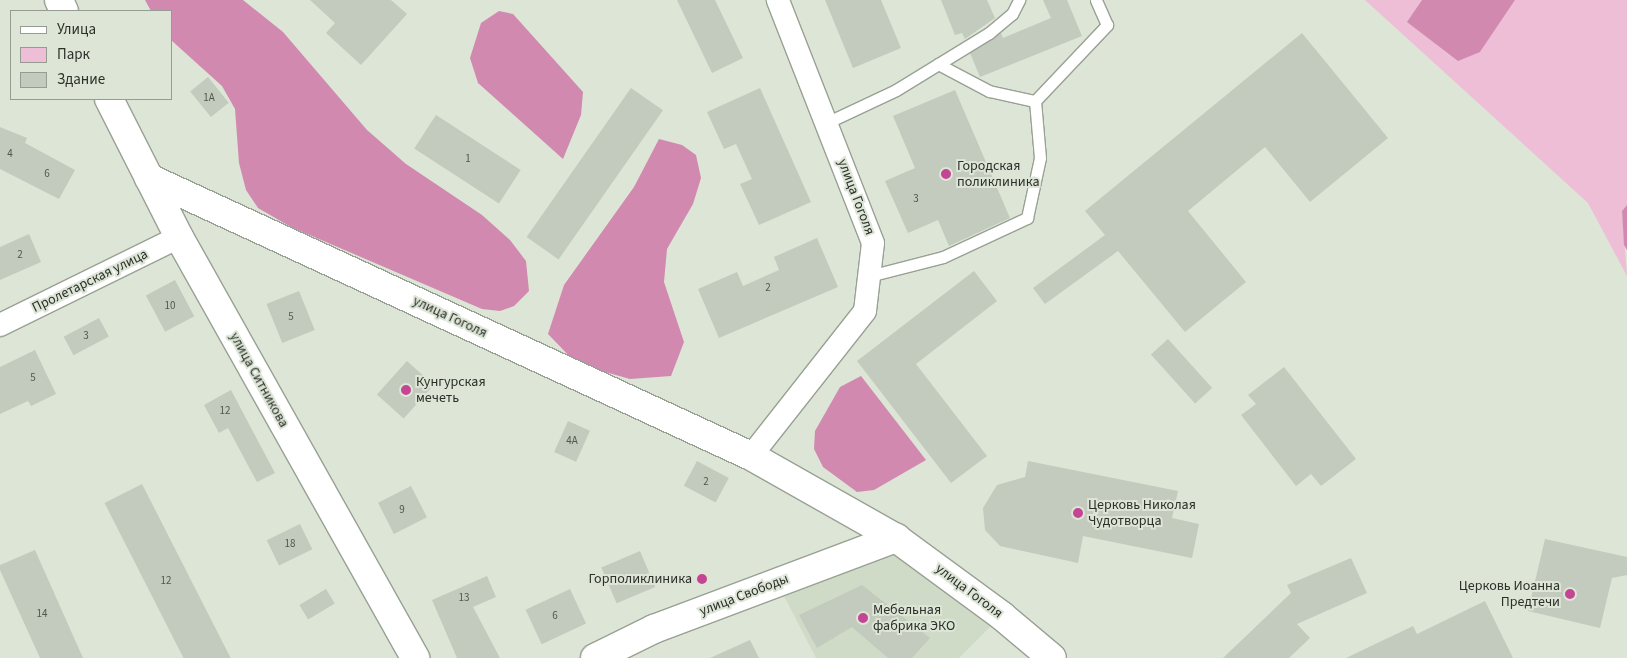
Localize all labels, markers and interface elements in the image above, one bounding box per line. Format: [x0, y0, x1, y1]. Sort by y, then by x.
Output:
legend [10, 10, 172, 100]
text: Улица [57, 19, 96, 40]
text: Парк [57, 44, 90, 65]
text: Здание [57, 69, 105, 90]
house number: 1А [203, 91, 215, 105]
house number: 4 [7, 147, 13, 161]
house number: 1 [465, 152, 471, 166]
street label: улица Гоголя [834, 157, 878, 237]
place label: Городская поликлиника [957, 158, 1040, 190]
house number: 6 [44, 167, 50, 181]
marker: Городская поликлиника [939, 167, 953, 181]
house number: 3 [913, 192, 919, 206]
street label: Пролетарская улица [29, 246, 151, 316]
house number: 2 [17, 248, 23, 262]
house number: 2 [765, 281, 771, 295]
street label: улица Гоголя [410, 292, 490, 342]
house number: 10 [165, 299, 175, 313]
house number: 5 [288, 310, 294, 324]
house number: 3 [83, 329, 89, 343]
street label: улица Ситникова [226, 330, 292, 430]
house number: 5 [30, 371, 36, 385]
place label: Кунгурская мечеть [416, 374, 486, 407]
marker: Кунгурская мечеть [400, 384, 412, 396]
house number: 12 [220, 404, 230, 418]
house number: 4А [566, 434, 578, 448]
house number: 2 [703, 475, 709, 489]
place label: Церковь Николая Чудотворца [1088, 497, 1196, 530]
house number: 9 [399, 503, 405, 517]
marker: Церковь Николая Чудотворца [1072, 507, 1084, 519]
house number: 18 [285, 537, 295, 551]
street label: улица Гоголя [932, 560, 1006, 622]
street label: улица Свободы [697, 570, 791, 620]
place label: Горполиклиника [589, 571, 692, 587]
marker: Горполиклиника [696, 573, 708, 585]
house number: 12 [161, 574, 171, 588]
place label: Церковь Иоанна Предтечи [1459, 578, 1560, 610]
marker: Церковь Иоанна Предтечи [1564, 588, 1576, 600]
house number: 13 [459, 591, 469, 605]
place label: Мебельная фабрика ЭКО [873, 602, 955, 634]
house number: 14 [37, 607, 47, 621]
house number: 6 [552, 609, 558, 623]
marker: Мебельная фабрика ЭКО [857, 612, 869, 624]

